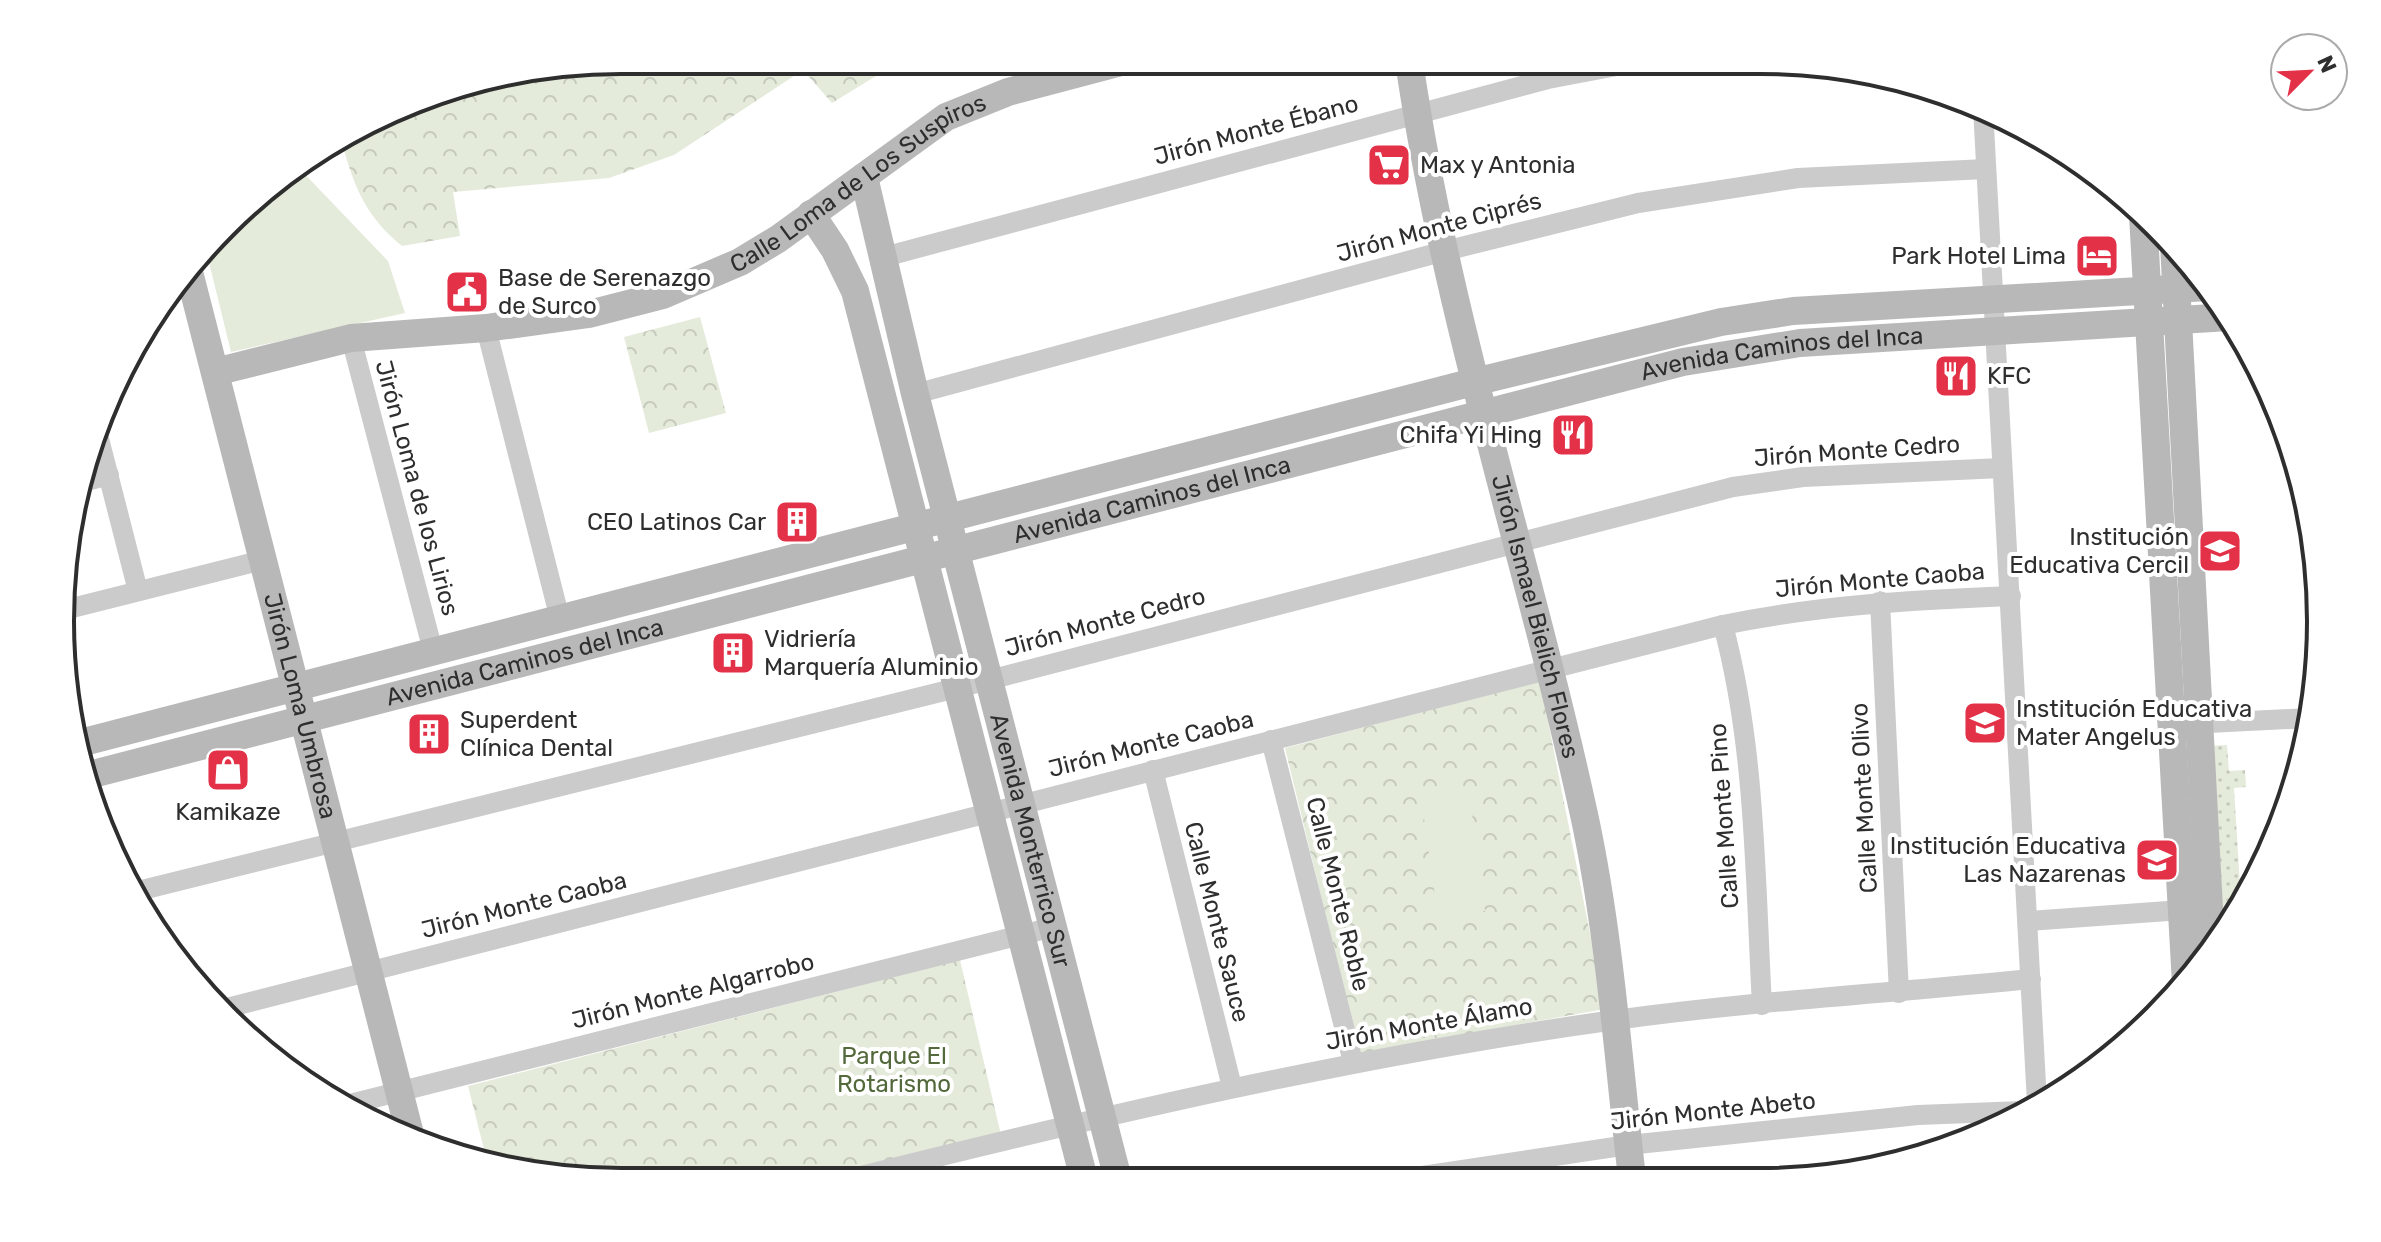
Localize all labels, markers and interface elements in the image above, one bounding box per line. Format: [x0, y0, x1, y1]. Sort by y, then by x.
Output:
north arrow [2269, 32, 2349, 112]
text: N [2311, 51, 2342, 77]
street label: Calle Loma de Los Suspiros [726, 88, 990, 279]
street label: Jirón Monte Ébano [1151, 89, 1361, 171]
supermarket icon: Max y Antonia [1365, 141, 1413, 189]
place label: Max y Antonia [1420, 151, 1576, 179]
street label: Jirón Monte Ciprés [1334, 186, 1544, 268]
hotel icon: Park Hotel Lima [2073, 232, 2121, 280]
place label: Park Hotel Lima [1891, 242, 2066, 270]
place label: Base de Serenazgo de Surco [498, 264, 711, 320]
public building icon: Base de Serenazgo de Surco [443, 268, 491, 316]
street label: Avenida Caminos del Inca [1638, 322, 1924, 386]
restaurant icon: KFC [1932, 352, 1980, 400]
street label: Jirón Loma de los Lirios [369, 357, 465, 619]
place label: KFC [1987, 362, 2031, 390]
restaurant icon: Chifa Yi Hing [1549, 411, 1597, 459]
place label: Chifa Yi Hing [1400, 421, 1542, 449]
street label: Jirón Monte Cedro [1753, 430, 1961, 472]
street label: Avenida Caminos del Inca [1010, 450, 1294, 549]
street label: Jirón Ismael Bielich Flores [1486, 472, 1585, 761]
building icon: CEO Latinos Car [773, 498, 821, 546]
place label: CEO Latinos Car [587, 508, 766, 536]
place label: Institución Educativa Cercil [2009, 523, 2189, 579]
school or university icon: Institución Educativa Cercil [2196, 527, 2244, 575]
street label: Jirón Monte Caoba [1774, 557, 1986, 603]
street label: Jirón Monte Cedro [1002, 582, 1208, 662]
street label: Jirón Loma Umbrosa [258, 590, 343, 822]
street label: Avenida Caminos del Inca [383, 613, 666, 711]
place label: Vidriería Marquería Aluminio [764, 625, 978, 681]
building icon: Vidriería Marquería Aluminio [709, 629, 757, 677]
place label: Institución Educativa Mater Angelus [2016, 695, 2252, 751]
school or university icon: Institución Educativa Mater Angelus [1961, 699, 2009, 747]
street label: Calle Monte Olivo [1845, 702, 1883, 894]
street label: Jirón Monte Caoba [1045, 705, 1257, 783]
place label: Superdent Clínica Dental [460, 706, 613, 762]
building icon: Superdent Clínica Dental [405, 710, 453, 758]
street label: Avenida Monterrico Sur [984, 711, 1077, 970]
street label: Calle Monte Pino [1704, 722, 1744, 910]
shop icon: Kamikaze [204, 746, 252, 794]
street label: Calle Monte Roble [1300, 794, 1376, 994]
place label: Kamikaze [175, 798, 281, 826]
street label: Calle Monte Sauce [1179, 819, 1255, 1025]
place label: Institución Educativa Las Nazarenas [1890, 832, 2126, 888]
school or university icon: Institución Educativa Las Nazarenas [2133, 836, 2181, 884]
street label: Jirón Monte Caoba [418, 866, 630, 944]
street label: Jirón Monte Algarrobo [569, 947, 817, 1035]
street label: Jirón Monte Álamo [1323, 992, 1535, 1056]
park label: Parque El Rotarismo [837, 1042, 951, 1098]
street label: Jirón Monte Abeto [1609, 1086, 1817, 1136]

